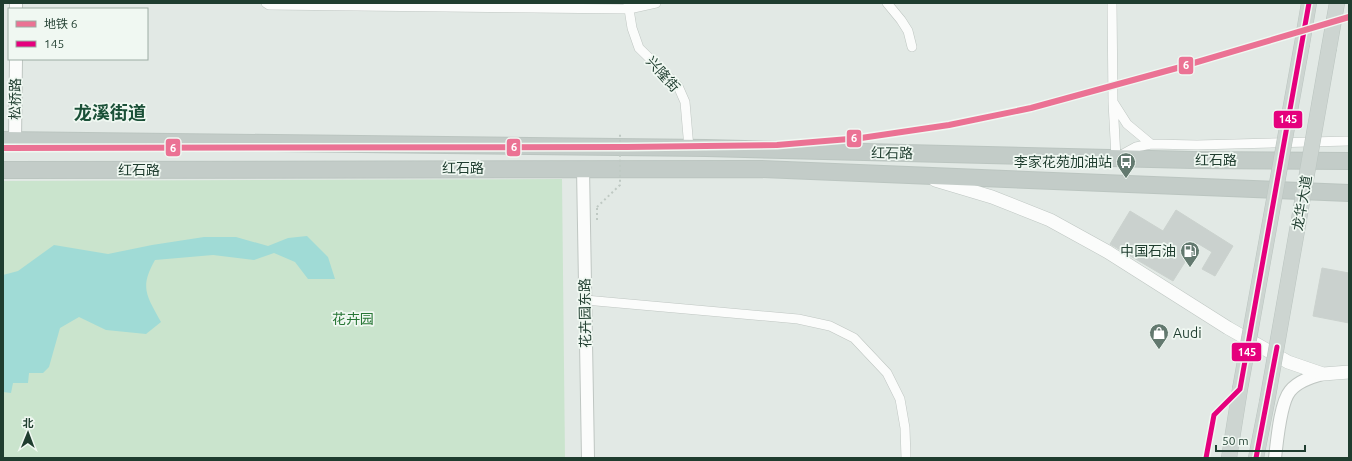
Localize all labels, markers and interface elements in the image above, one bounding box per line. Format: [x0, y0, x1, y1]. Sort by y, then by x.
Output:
legend [8, 8, 148, 60]
text: 地铁 6 [44, 17, 78, 30]
text: 145 [44, 37, 64, 50]
street label: 兴隆街 [643, 53, 683, 95]
line badge: 6 [1178, 56, 1194, 75]
text: 6 [1183, 59, 1189, 71]
street label: 松桥路 [7, 78, 23, 120]
district label: 龙溪街道 [74, 102, 146, 122]
line badge: 145 [1273, 110, 1303, 129]
text: 145 [1279, 113, 1297, 125]
line badge: 6 [846, 129, 862, 148]
text: 6 [851, 132, 857, 144]
line badge: 6 [165, 138, 181, 157]
line badge: 6 [506, 138, 521, 157]
text: 6 [511, 141, 517, 153]
text: 6 [170, 142, 176, 154]
street label: 红石路 [871, 145, 913, 161]
bus stop icon: 李家花苑加油站 [1115, 151, 1137, 179]
street label: 红石路 [1195, 152, 1237, 168]
place label: 李家花苑加油站 [1014, 154, 1112, 170]
street label: 红石路 [442, 160, 484, 176]
street label: 红石路 [118, 162, 160, 178]
street label: 龙华大道 [1289, 174, 1315, 232]
fuel station icon: 中国石油 [1179, 240, 1201, 268]
place label: 中国石油 [1120, 243, 1176, 259]
street label: 花卉园东路 [576, 278, 594, 348]
park label: 花卉园 [332, 311, 374, 327]
shop icon: Audi [1148, 322, 1170, 350]
place label: Audi [1173, 325, 1202, 341]
line badge: 145 [1231, 342, 1262, 362]
text: 145 [1238, 346, 1256, 358]
north arrow [8, 413, 48, 453]
text: 北 [23, 417, 34, 429]
scale bar [1216, 427, 1305, 453]
text: 50 m [1222, 434, 1249, 447]

